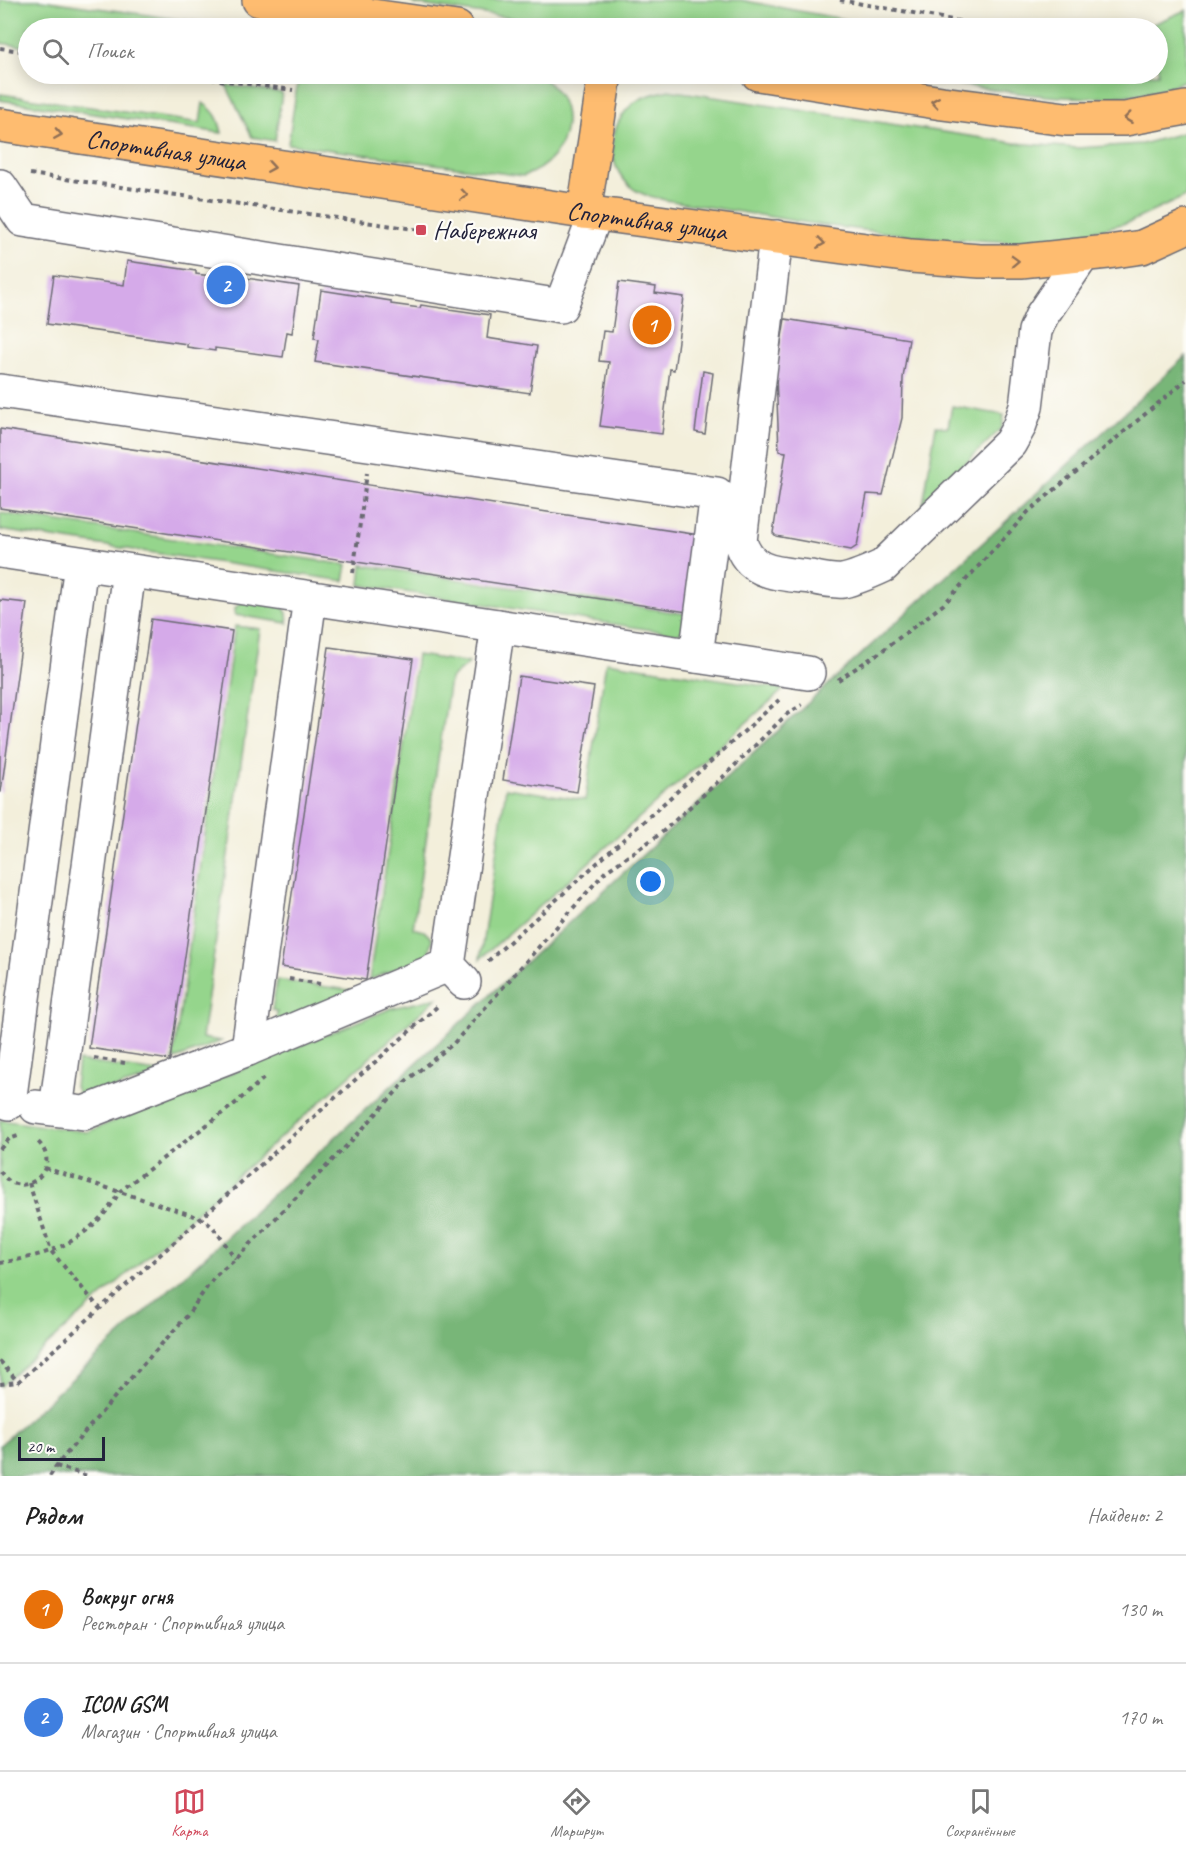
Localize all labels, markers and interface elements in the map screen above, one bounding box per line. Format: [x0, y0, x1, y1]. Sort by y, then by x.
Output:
search box [18, 18, 1168, 84]
icon: search [39, 35, 72, 68]
text: Поиск [87, 37, 133, 65]
one-way arrow [930, 96, 939, 108]
one-way arrow [1124, 111, 1133, 124]
street label: Спортивная улица [84, 122, 250, 178]
one-way arrow [53, 128, 62, 140]
one-way arrow [266, 160, 276, 173]
one-way arrow [460, 188, 469, 200]
street label: Спортивная улица [565, 193, 731, 248]
place label: Набережная [433, 214, 538, 247]
marker: Набережная [414, 223, 428, 237]
one-way arrow [816, 237, 825, 249]
one-way arrow [1010, 254, 1019, 267]
pin: 2 [206, 262, 246, 308]
pin: 1 [632, 302, 672, 348]
your location [636, 867, 665, 896]
scale bar [18, 1434, 105, 1462]
text: 20 m [27, 1437, 54, 1457]
text: Рядом [24, 1499, 82, 1532]
text: Найдено: 2 [1087, 1503, 1162, 1528]
text: Вокруг огня [81, 1583, 173, 1611]
text: 1 [39, 1597, 48, 1622]
text: 130 m [1119, 1597, 1162, 1622]
text: Ресторан · Спортивная улица [81, 1611, 284, 1636]
text: ICON GSM [81, 1691, 167, 1719]
text: 2 [39, 1705, 48, 1730]
text: 170 m [1119, 1705, 1162, 1730]
text: Магазин · Спортивная улица [81, 1719, 277, 1744]
tab: Карта [171, 1785, 208, 1841]
tab: Маршрут [550, 1785, 603, 1841]
tab: Сохранённые [945, 1785, 1015, 1841]

